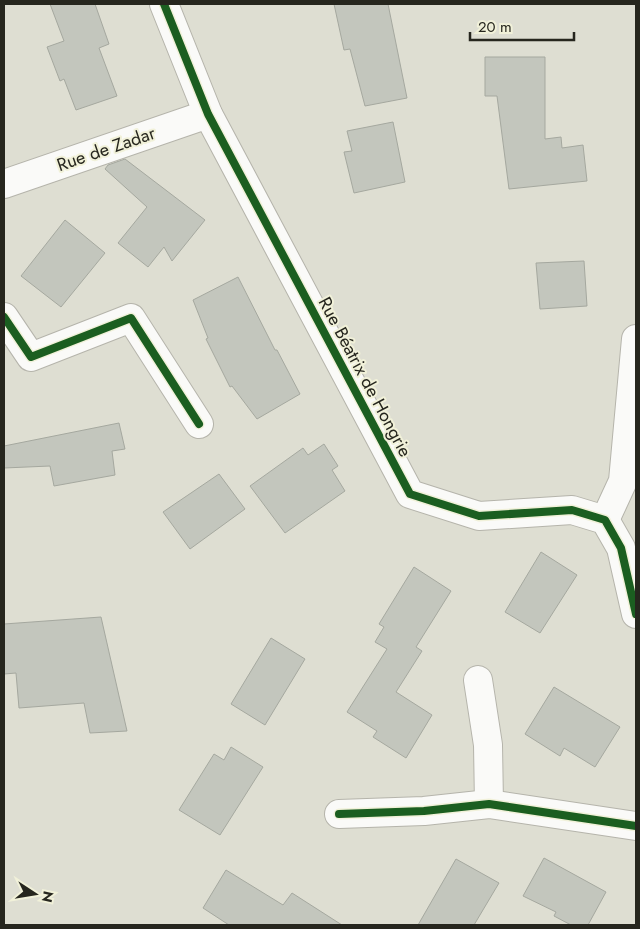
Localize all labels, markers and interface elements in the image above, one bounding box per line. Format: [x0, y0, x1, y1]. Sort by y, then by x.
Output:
scale bar [470, 10, 574, 42]
text: 20 m [478, 16, 512, 38]
street label: Rue de Zadar [53, 120, 160, 178]
street label: Rue Béatrix de Hongrie [312, 292, 418, 462]
north arrow [10, 869, 60, 919]
text: N [37, 889, 59, 904]

